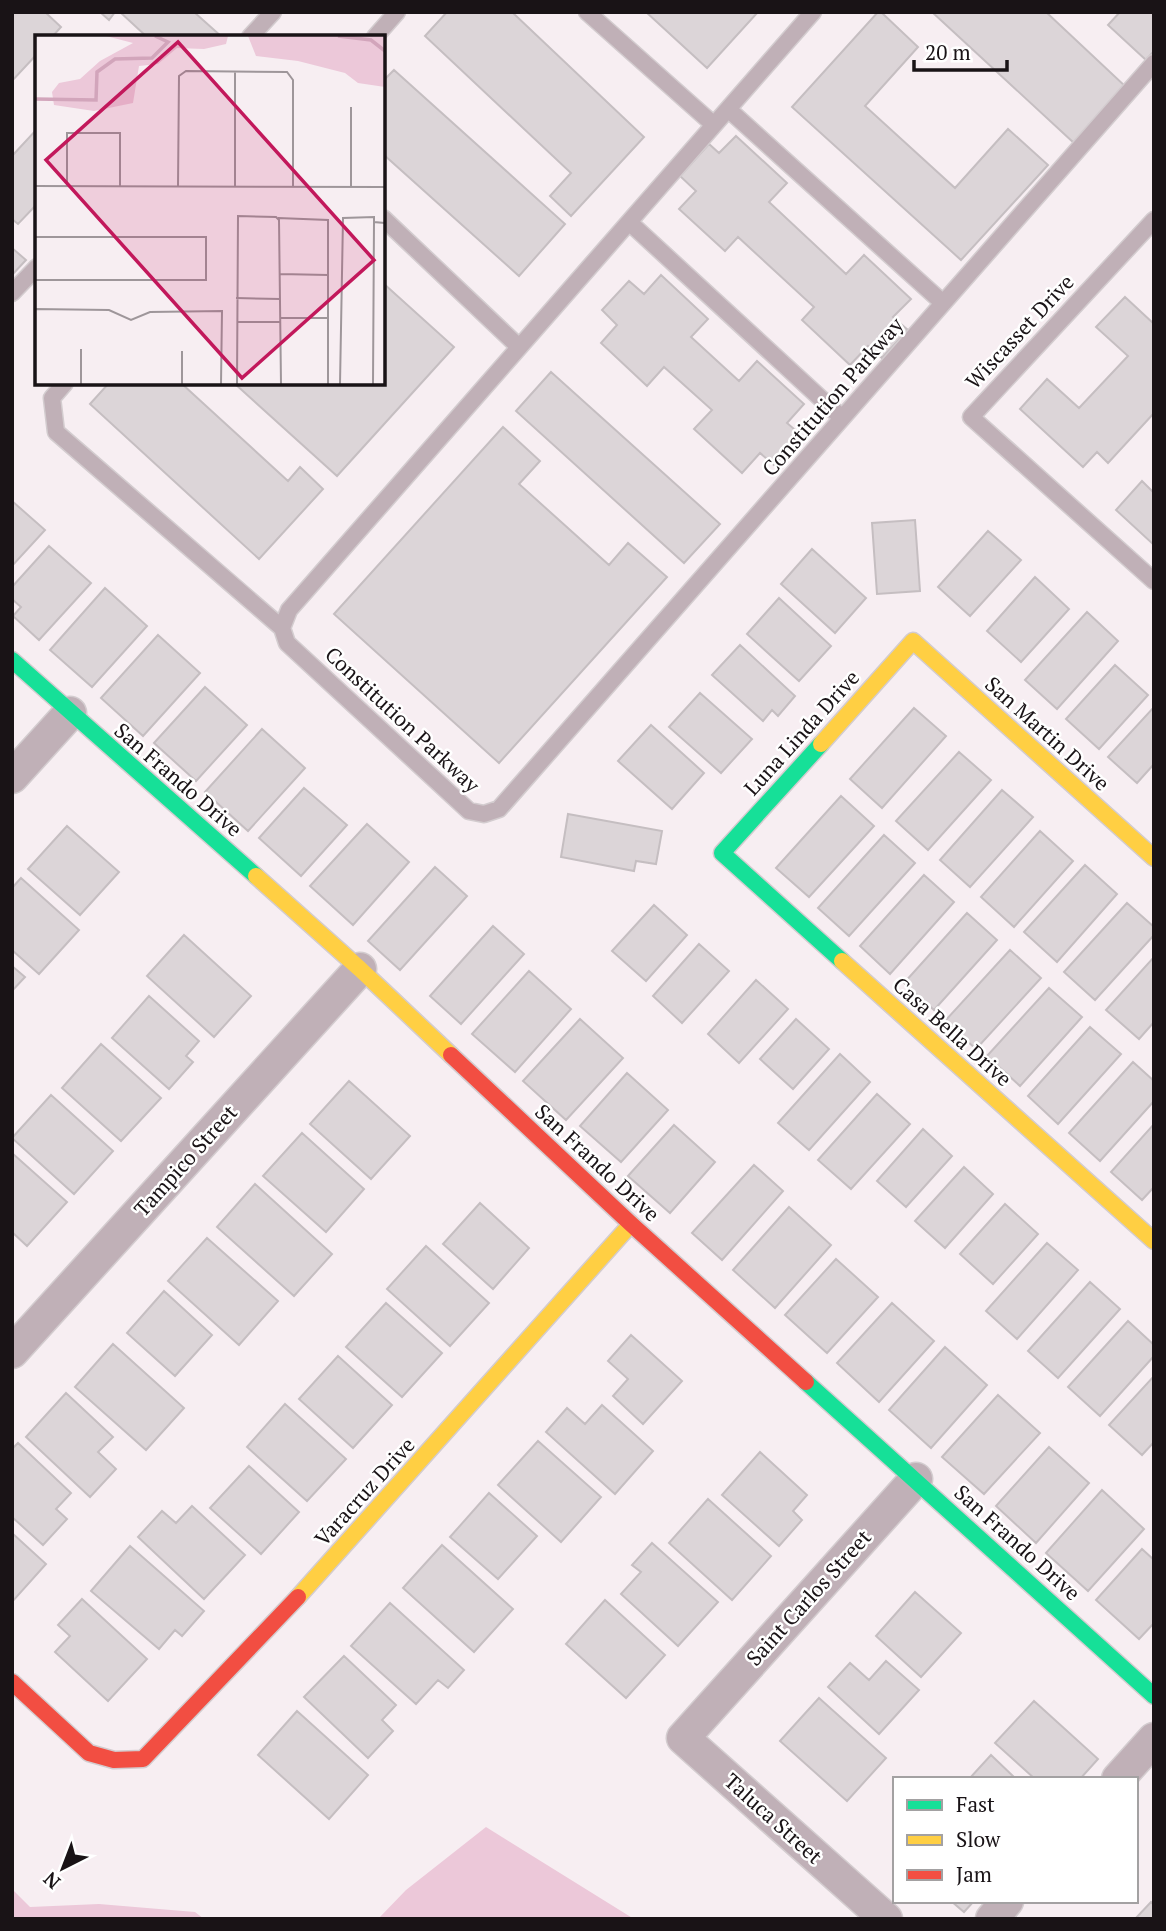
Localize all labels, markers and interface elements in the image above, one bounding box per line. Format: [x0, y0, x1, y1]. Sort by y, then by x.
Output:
scale bar [914, 28, 1007, 72]
inset map [35, 35, 385, 385]
text: 20 m [925, 38, 971, 66]
street label: Wiscasset Drive [959, 268, 1080, 395]
street label: Constitution Parkway [755, 311, 909, 482]
street label: Constitution Parkway [319, 640, 486, 799]
street label: Luna Linda Drive [737, 664, 865, 801]
street label: San Martin Drive [980, 670, 1116, 797]
street label: San Frando Drive [109, 716, 248, 842]
street label: Casa Bella Drive [887, 970, 1018, 1092]
street label: San Frando Drive [529, 1097, 666, 1227]
street label: Tampico Street [128, 1098, 243, 1222]
street label: Varacruz Drive [308, 1431, 421, 1552]
street label: San Frando Drive [949, 1478, 1087, 1606]
street label: Saint Carlos Street [740, 1523, 877, 1671]
street label: Taluca Street [719, 1767, 829, 1870]
legend [893, 1777, 1138, 1903]
text: Fast [956, 1790, 995, 1818]
text: Slow [956, 1825, 1001, 1853]
north arrow [28, 1833, 98, 1903]
text: Jam [956, 1860, 992, 1888]
text: N [37, 1866, 65, 1895]

